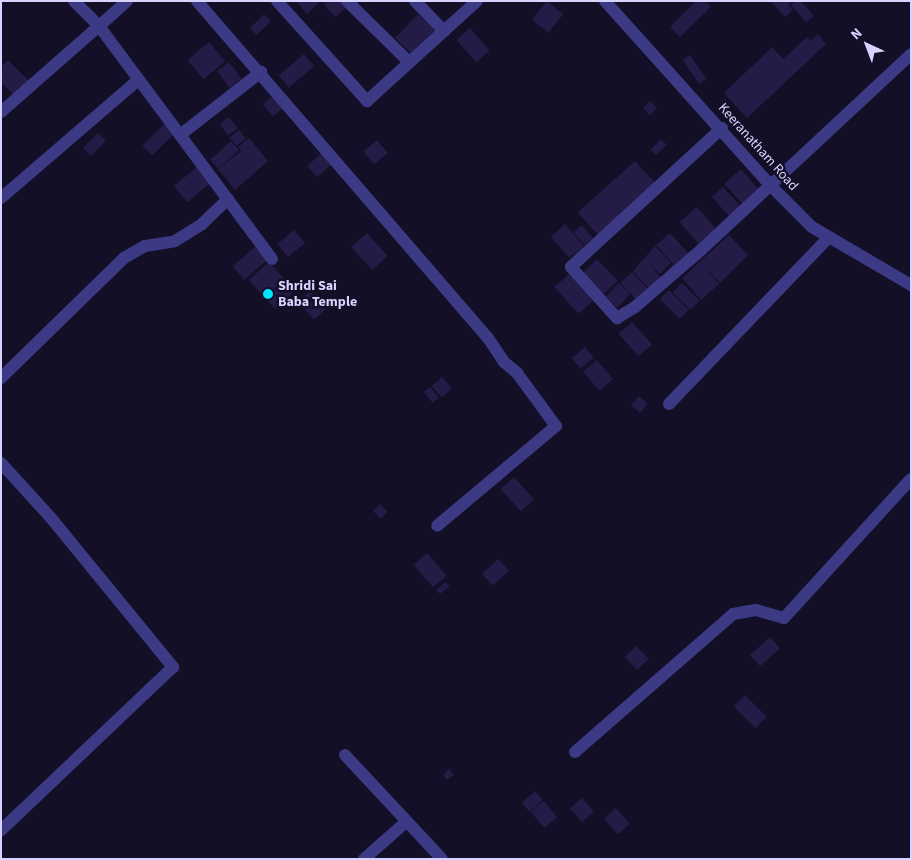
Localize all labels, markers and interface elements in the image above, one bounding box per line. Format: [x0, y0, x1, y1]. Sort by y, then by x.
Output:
north arrow [842, 20, 892, 70]
text: N [847, 24, 867, 45]
street label: Keeranatham Road [714, 100, 802, 194]
place label: Shridi Sai Baba Temple [278, 278, 357, 310]
marker: Shridi Sai Baba Temple [262, 288, 274, 300]

